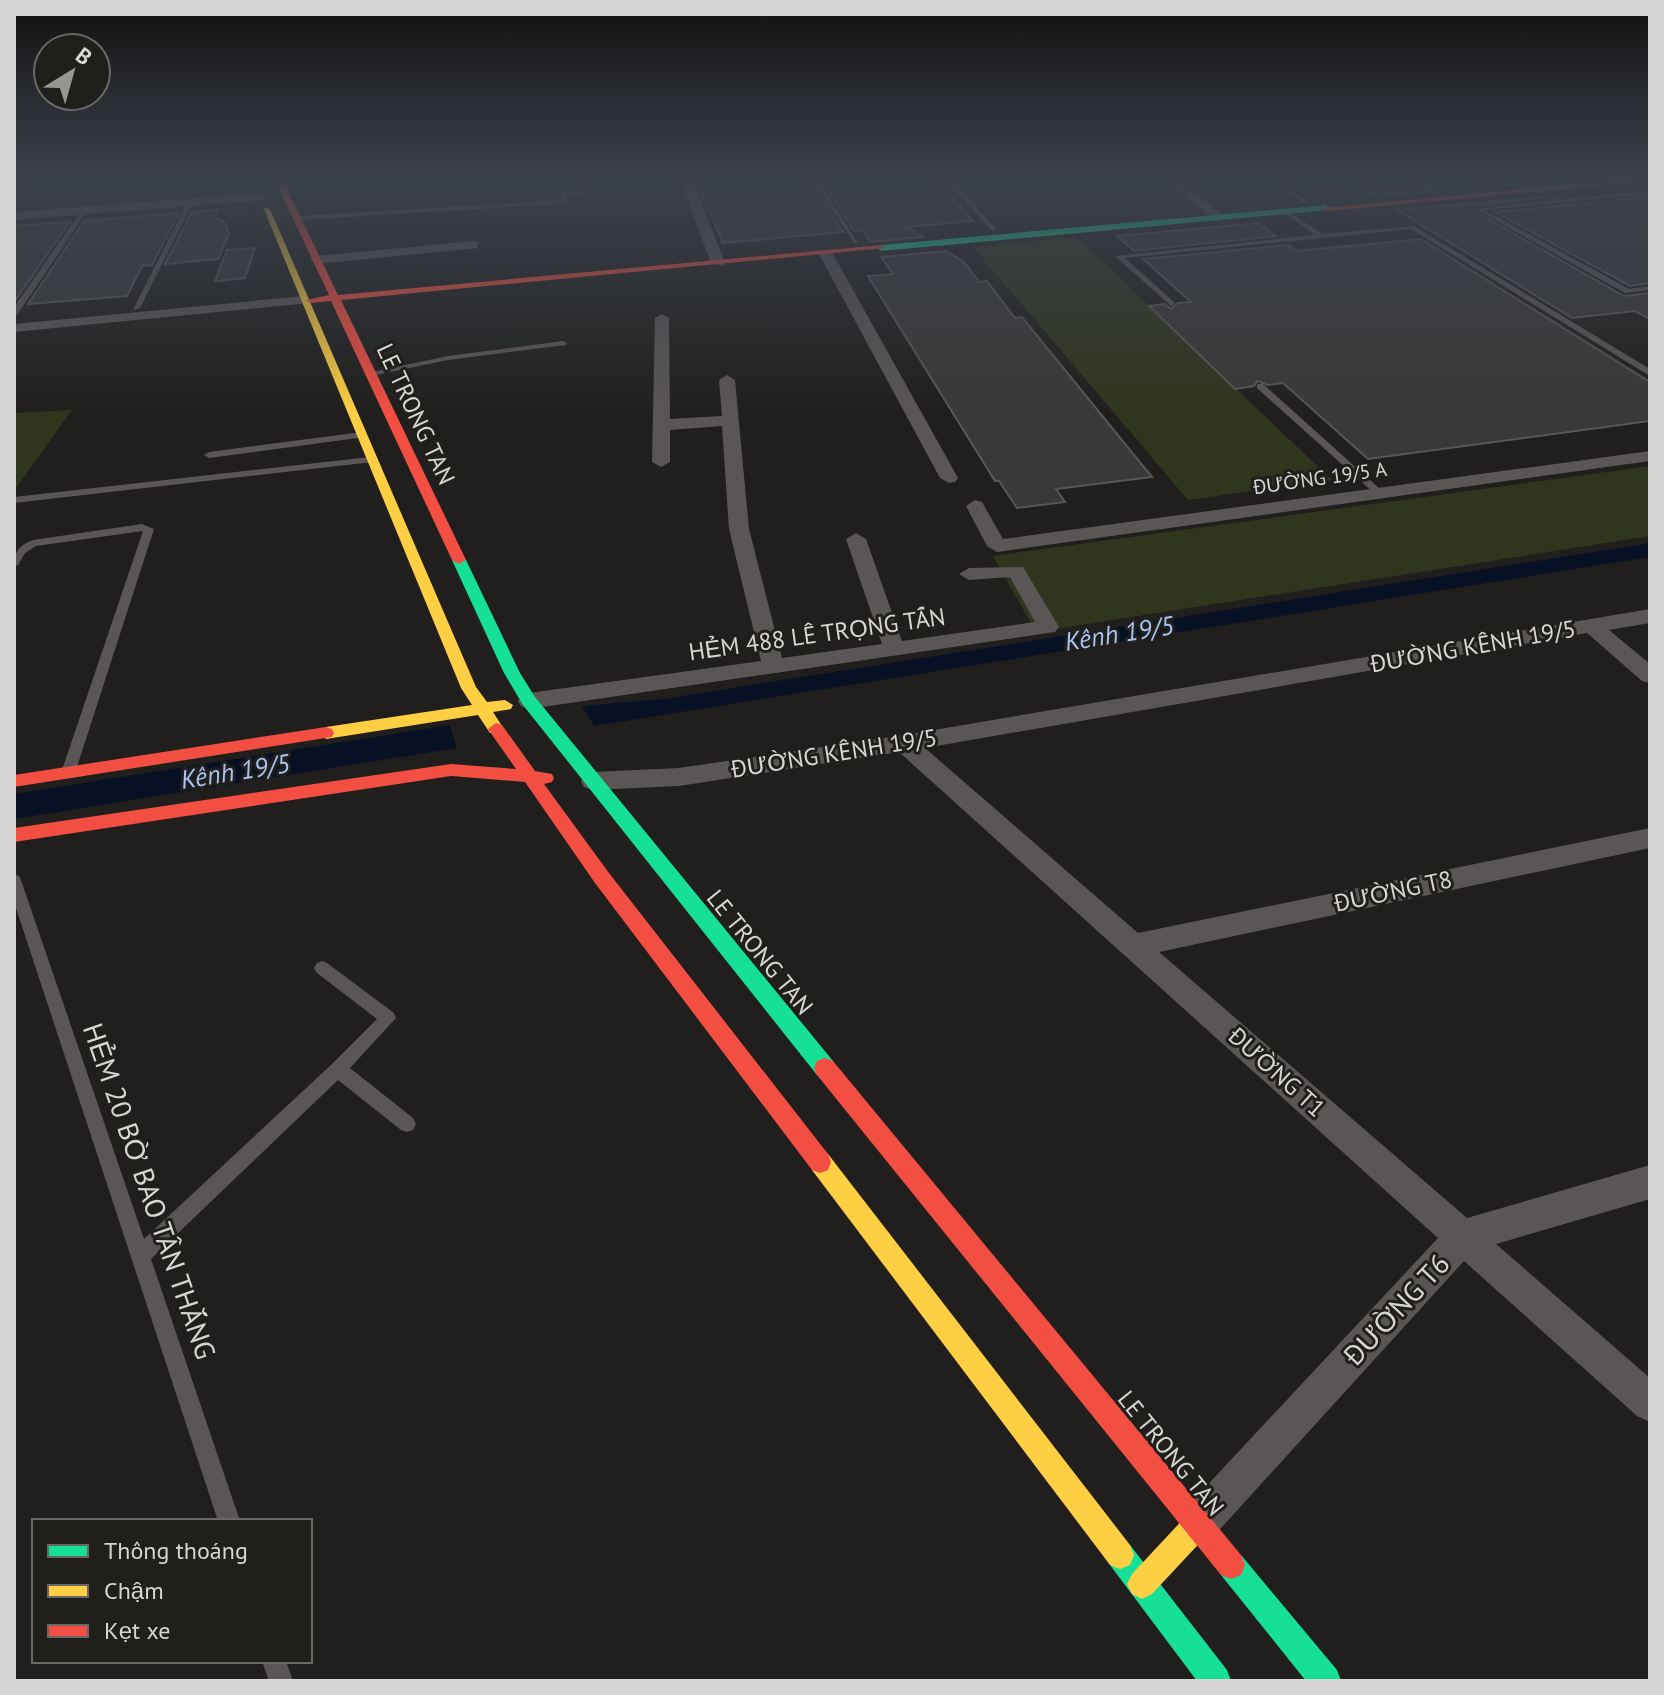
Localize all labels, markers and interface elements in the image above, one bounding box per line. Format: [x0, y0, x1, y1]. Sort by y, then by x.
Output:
north arrow [32, 32, 112, 112]
text: B [70, 41, 98, 71]
street label: LE TRONG TAN [370, 338, 462, 490]
street label: ĐƯỜNG 19/5 A [1251, 456, 1389, 500]
street label: HẺM 488 LÊ TRỌNG TẤN [687, 601, 947, 667]
water label: Kênh 19/5 [1062, 608, 1176, 658]
street label: ĐƯỜNG KÊNH 19/5 [1367, 613, 1578, 680]
street label: ĐƯỜNG KÊNH 19/5 [728, 721, 939, 785]
water label: Kênh 19/5 [178, 746, 292, 796]
street label: ĐƯỜNG T8 [1330, 863, 1455, 919]
street label: LE TRONG TAN [700, 883, 820, 1021]
street label: HẺM 20 BỜ BAO TÂN THẮNG [75, 1018, 225, 1364]
street label: ĐƯỜNG T1 [1221, 1020, 1332, 1124]
street label: ĐƯỜNG T6 [1334, 1245, 1457, 1373]
street label: LE TRONG TAN [1111, 1384, 1231, 1522]
legend [32, 1519, 312, 1663]
text: Thông thoáng [104, 1535, 248, 1566]
text: Chậm [104, 1575, 164, 1606]
text: Kẹt xe [104, 1615, 171, 1646]

